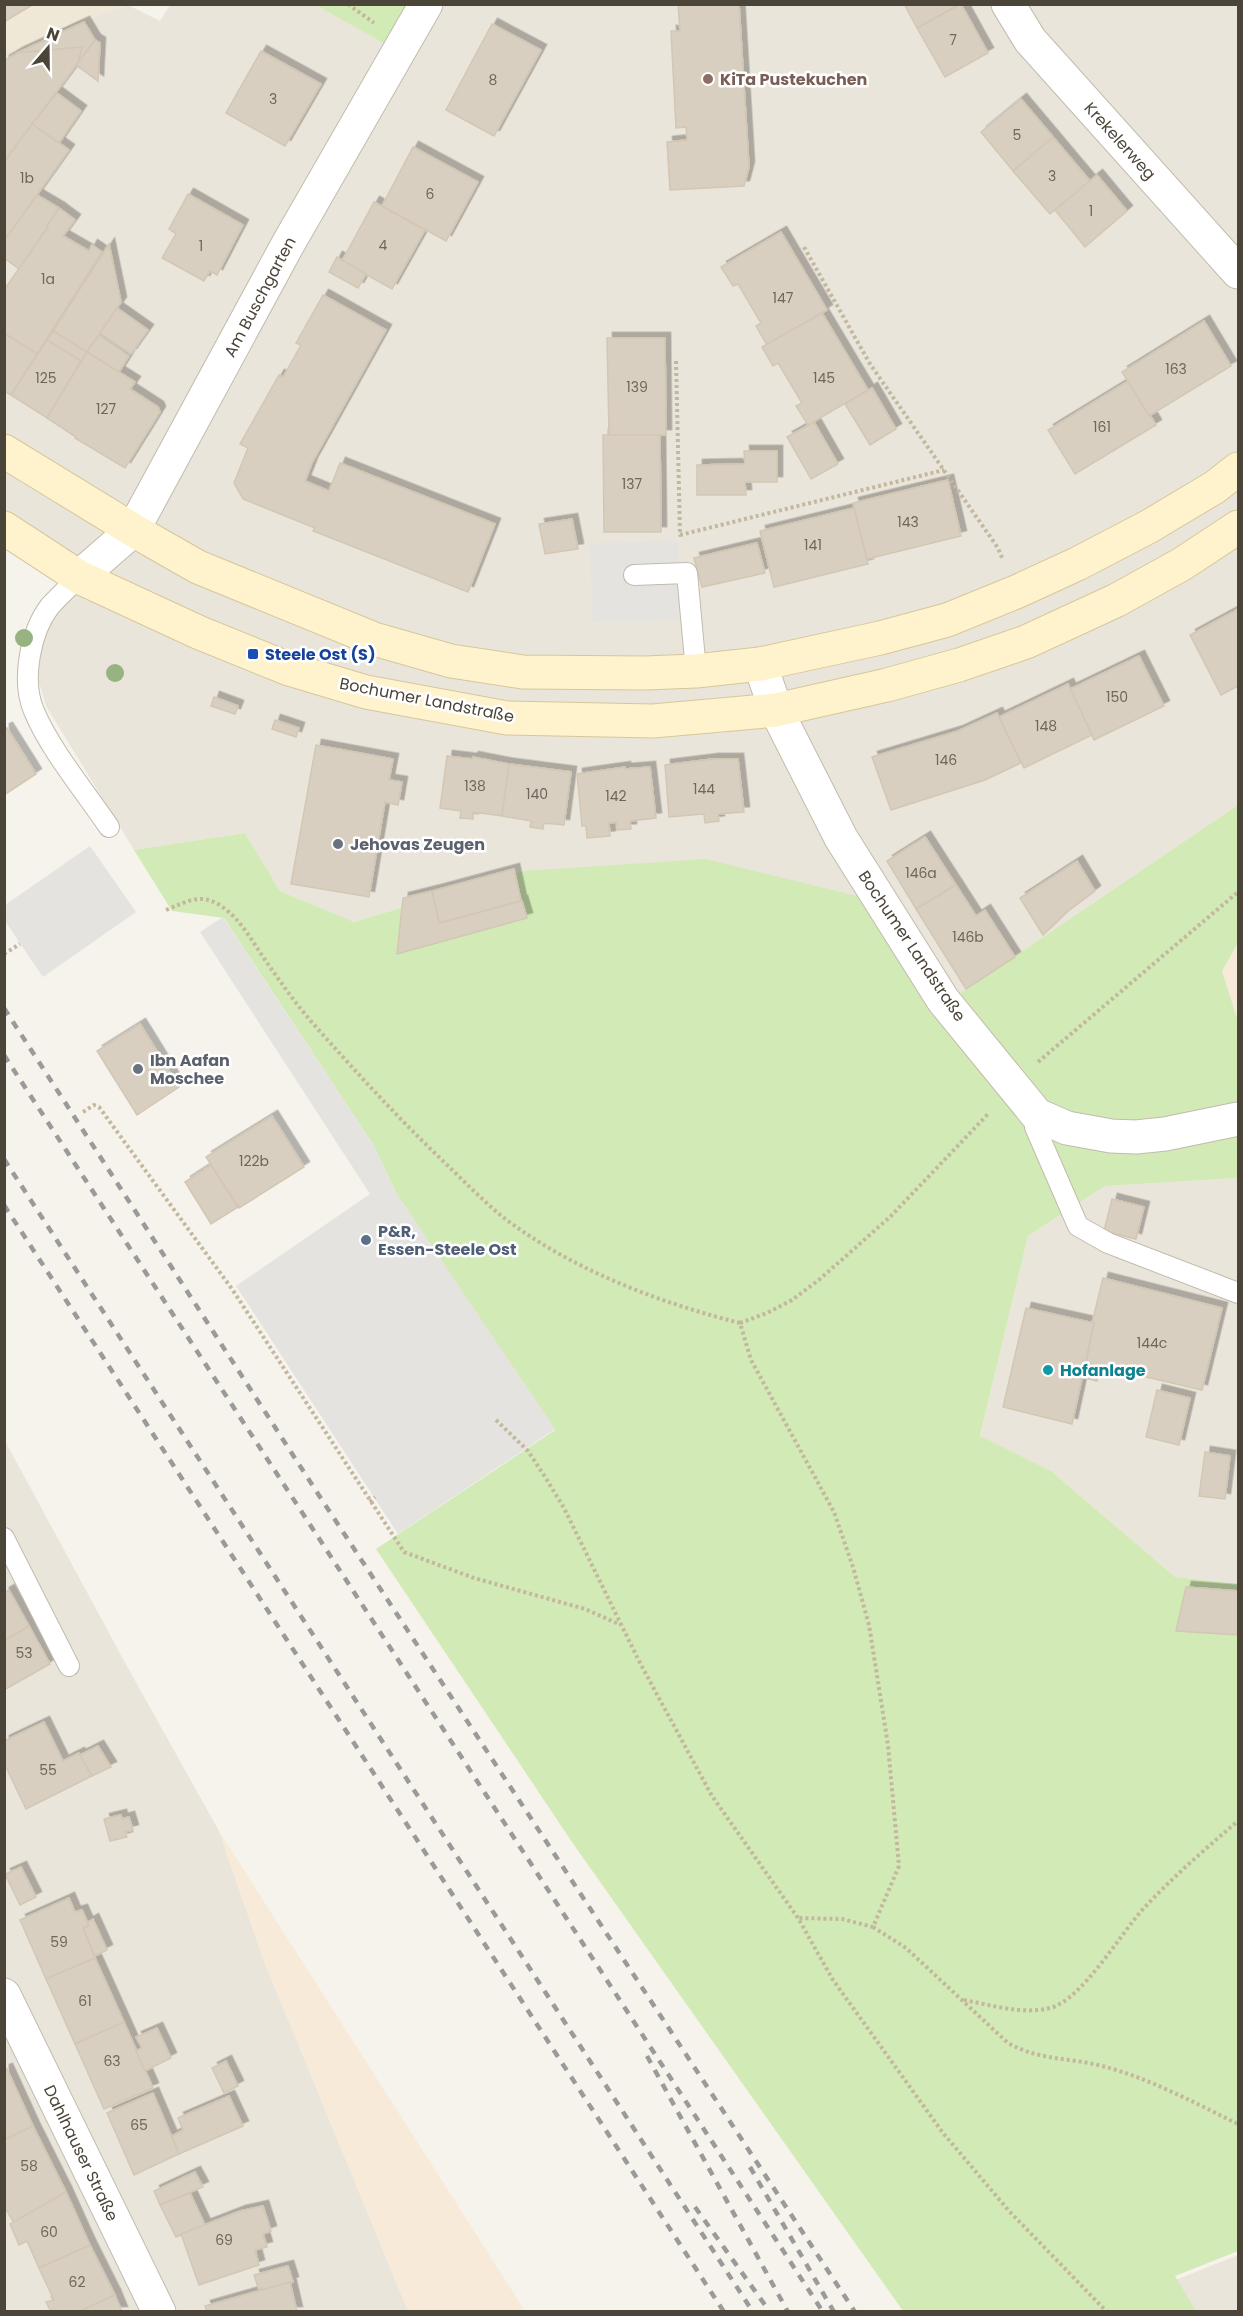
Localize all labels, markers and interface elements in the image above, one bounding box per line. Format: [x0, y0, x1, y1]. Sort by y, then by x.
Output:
north arrow [18, 18, 78, 78]
text: N [43, 22, 63, 47]
house number: 7 [949, 30, 957, 50]
place label: KiTa Pustekuchen [720, 68, 867, 91]
house number: 8 [489, 70, 498, 90]
marker: KiTa Pustekuchen [701, 72, 715, 86]
house number: 3 [269, 89, 277, 109]
street label: Krekelerweg [1079, 97, 1161, 185]
house number: 5 [1013, 125, 1021, 145]
house number: 3 [1048, 166, 1056, 186]
house number: 1b [20, 168, 34, 188]
house number: 6 [426, 184, 435, 204]
house number: 1 [1089, 201, 1093, 221]
street label: Am Buschgarten [219, 233, 301, 361]
house number: 4 [379, 235, 388, 255]
house number: 1 [199, 236, 203, 256]
house number: 1a [41, 269, 55, 289]
house number: 147 [773, 288, 794, 308]
house number: 163 [1165, 359, 1187, 379]
house number: 125 [35, 368, 57, 388]
house number: 145 [813, 368, 835, 388]
house number: 139 [626, 377, 648, 397]
house number: 127 [96, 399, 116, 419]
house number: 161 [1093, 417, 1111, 437]
house number: 137 [622, 474, 643, 494]
house number: 143 [897, 512, 919, 532]
house number: 141 [804, 535, 822, 555]
place label: Steele Ost (S) [265, 643, 376, 666]
marker: Steele Ost (S) [246, 647, 260, 661]
street label: Bochumer Landstraße [338, 672, 516, 728]
house number: 150 [1106, 687, 1128, 707]
house number: 148 [1035, 716, 1057, 736]
house number: 146 [935, 750, 957, 770]
house number: 138 [464, 776, 486, 796]
house number: 144 [693, 779, 715, 799]
house number: 140 [526, 784, 548, 804]
house number: 142 [605, 786, 627, 806]
place label: Jehovas Zeugen [350, 833, 485, 856]
marker: Jehovas Zeugen [331, 837, 345, 851]
house number: 146a [905, 863, 937, 883]
street label: Bochumer Landstraße [853, 866, 971, 1026]
house number: 146b [952, 927, 984, 947]
place label: Ibn Aafan Moschee [150, 1049, 230, 1090]
marker: Ibn Aafan Moschee [131, 1062, 145, 1076]
house number: 122b [239, 1151, 269, 1171]
place label: P&R, Essen-Steele Ost [378, 1220, 516, 1261]
marker: P&R, Essen-Steele Ost [359, 1233, 373, 1247]
house number: 144c [1137, 1333, 1167, 1353]
place label: Hofanlage [1060, 1359, 1146, 1382]
marker: Hofanlage [1041, 1363, 1055, 1377]
house number: 53 [15, 1643, 33, 1663]
house number: 55 [39, 1760, 57, 1780]
house number: 59 [50, 1932, 68, 1952]
house number: 61 [78, 1991, 92, 2011]
house number: 63 [103, 2051, 121, 2071]
street label: Dahlhauser Straße [38, 2081, 124, 2225]
house number: 65 [130, 2115, 148, 2135]
house number: 58 [20, 2156, 38, 2176]
house number: 60 [40, 2222, 58, 2242]
house number: 69 [215, 2230, 233, 2250]
house number: 62 [69, 2272, 85, 2292]

